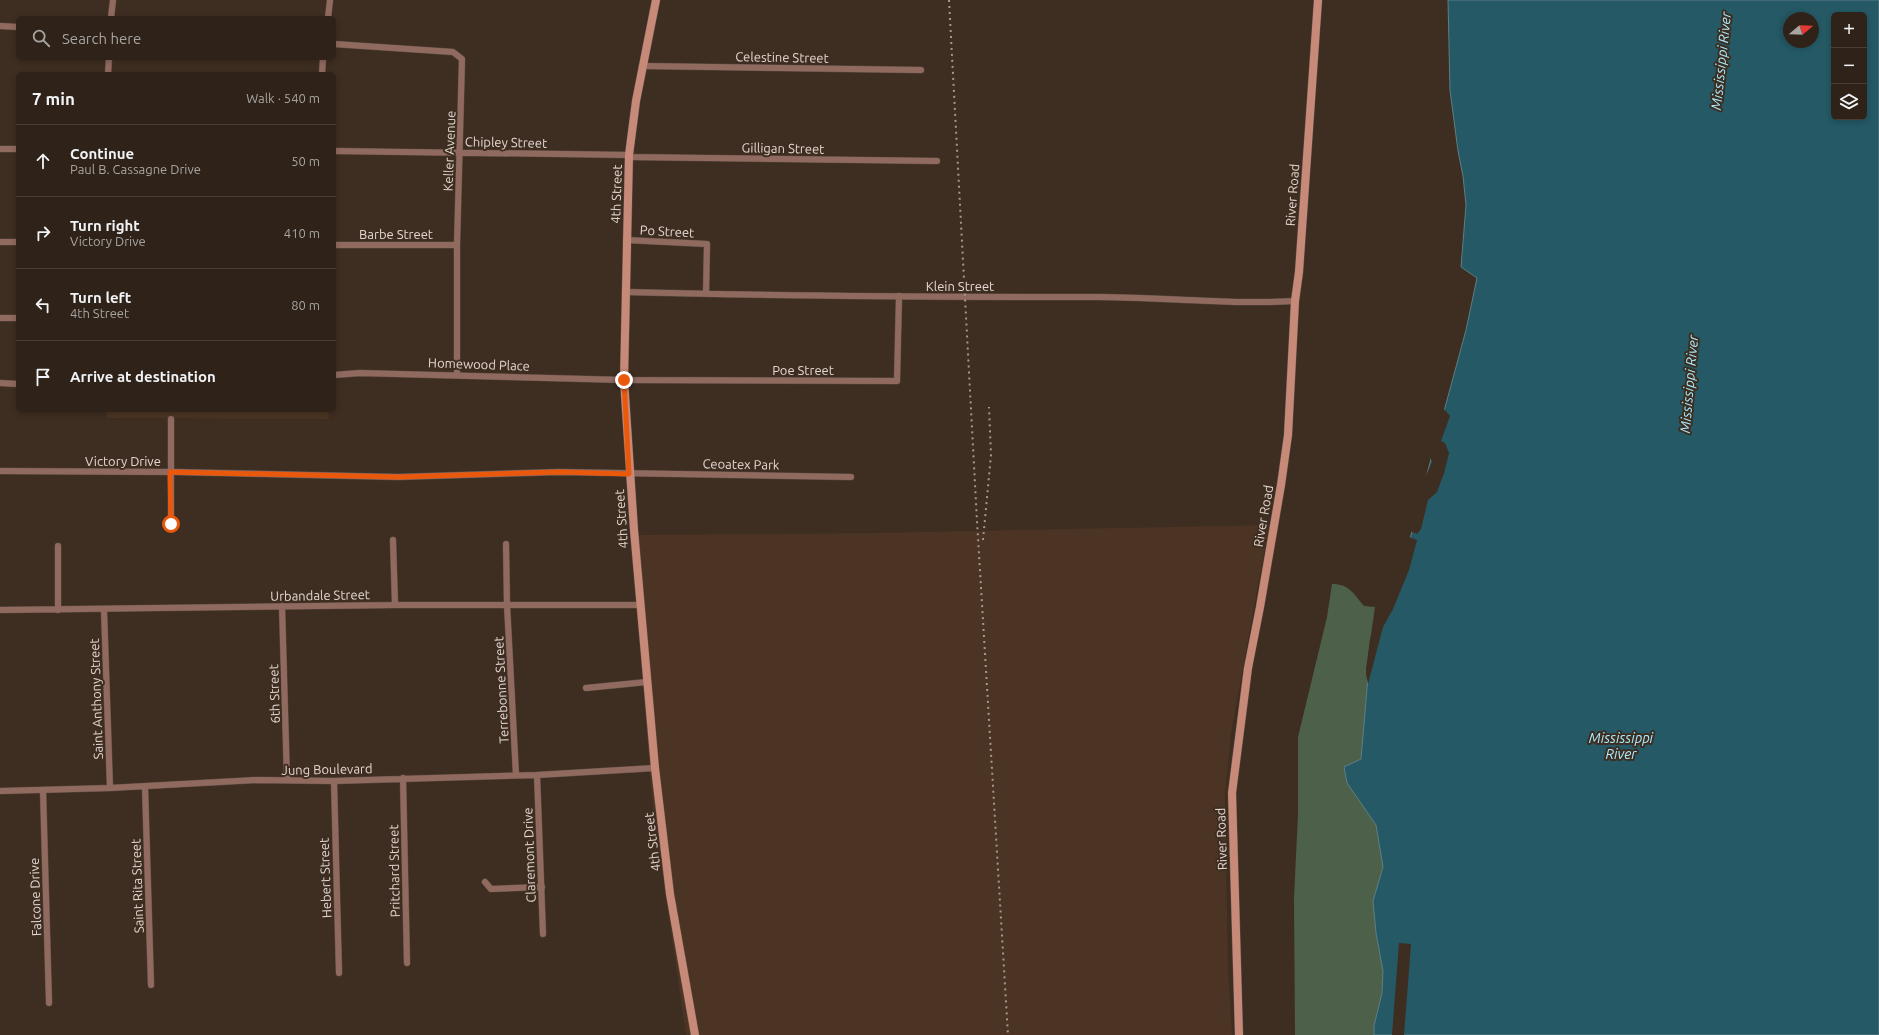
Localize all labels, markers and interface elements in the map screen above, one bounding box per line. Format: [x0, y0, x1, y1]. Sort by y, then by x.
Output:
water label: Mississippi River [1708, 10, 1734, 111]
north arrow [1783, 12, 1819, 48]
map controls [1831, 12, 1867, 120]
button: + [1831, 12, 1867, 48]
search box [16, 16, 336, 60]
icon: search [30, 27, 52, 49]
text: Search here [62, 30, 141, 47]
button: − [1831, 48, 1867, 84]
street label: Celestine Street [735, 49, 829, 65]
button: layers [1831, 84, 1867, 120]
text: 7 min [32, 89, 75, 108]
text: Walk · 540 m [246, 91, 320, 105]
street label: Keller Avenue [441, 110, 457, 192]
street label: Chipley Street [465, 134, 547, 150]
street label: Gilligan Street [742, 140, 824, 156]
text: Continue [70, 145, 134, 162]
icon: ahead [32, 150, 54, 172]
text: 50 m [291, 154, 320, 168]
text: Paul B. Cassagne Drive [70, 162, 201, 176]
street label: River Road [1283, 163, 1301, 227]
street label: 4th Street [608, 164, 624, 224]
text: Turn right [70, 217, 140, 234]
icon: right [32, 222, 54, 244]
street label: Po Street [639, 223, 695, 239]
text: 410 m [284, 226, 320, 240]
street label: Barbe Street [359, 227, 433, 241]
text: Victory Drive [70, 234, 146, 248]
street label: Klein Street [926, 279, 994, 293]
text: Turn left [70, 289, 131, 306]
icon: left [32, 294, 54, 316]
text: 80 m [291, 298, 320, 312]
text: 4th Street [70, 306, 129, 320]
water label: Mississippi River [1677, 334, 1701, 434]
street label: Homewood Place [428, 355, 530, 373]
street label: Poe Street [772, 363, 834, 377]
icon: arrive [32, 366, 54, 388]
text: Arrive at destination [70, 368, 216, 385]
route end [615, 371, 633, 389]
street label: Victory Drive [85, 454, 161, 468]
street label: Ceoatex Park [702, 456, 780, 472]
street label: River Road [1251, 484, 1275, 548]
street label: 4th Street [612, 489, 630, 549]
route start [162, 515, 180, 533]
street label: Urbandale Street [270, 587, 370, 603]
street label: Terrebonne Street [491, 636, 511, 744]
street label: Saint Anthony Street [87, 638, 105, 760]
street label: 6th Street [266, 664, 282, 724]
water label: Mississippi River [1589, 730, 1654, 762]
street label: Jung Boulevard [281, 761, 373, 777]
street label: Claremont Drive [520, 807, 538, 903]
street label: River Road [1213, 807, 1229, 871]
street label: 4th Street [641, 812, 663, 872]
street label: Pritchard Street [386, 824, 402, 918]
street label: Hebert Street [317, 838, 333, 918]
street label: Saint Rita Street [128, 839, 146, 933]
street label: Falcone Drive [27, 858, 43, 936]

